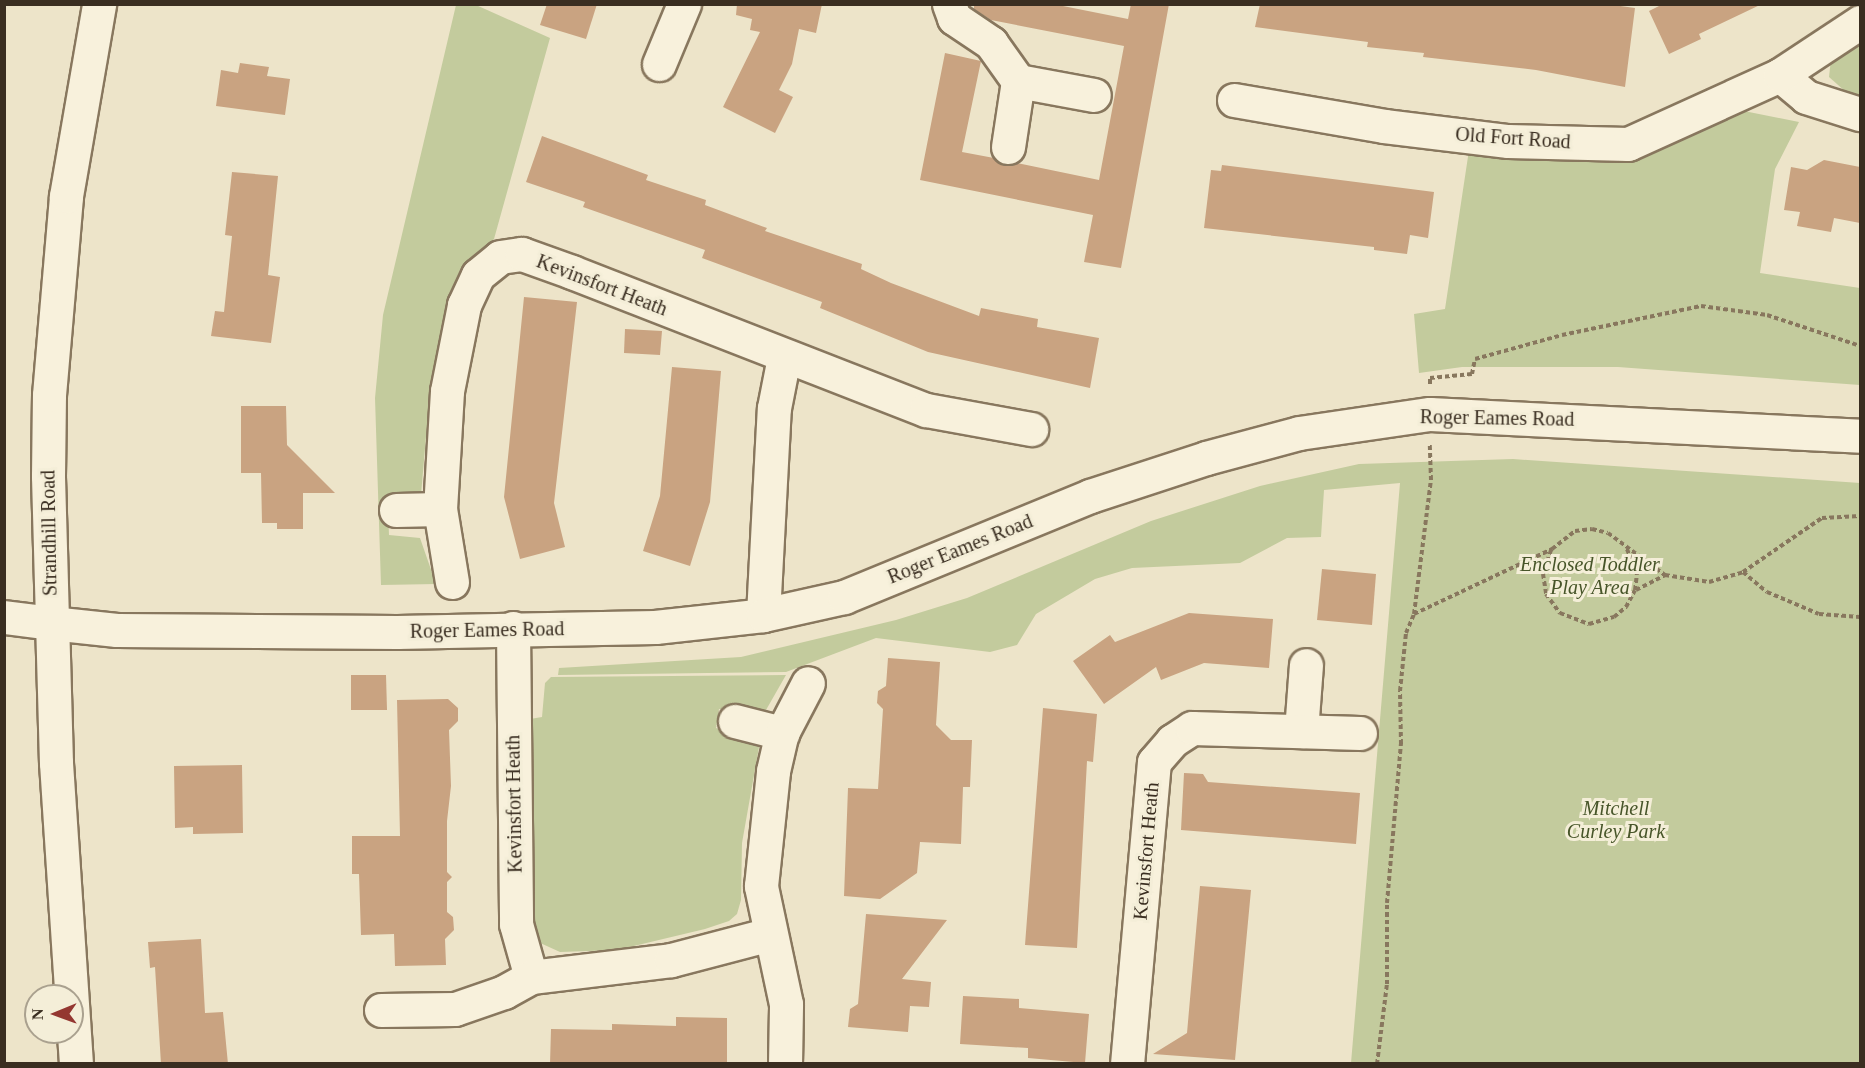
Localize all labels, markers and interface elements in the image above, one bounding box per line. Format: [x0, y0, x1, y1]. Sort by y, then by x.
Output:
street label: Old Fort Road [1455, 122, 1571, 154]
street label: Kevinsfort Heath [533, 249, 671, 321]
street label: Roger Eames Road [1420, 405, 1574, 431]
street label: Strandhill Road [36, 470, 62, 596]
street label: Roger Eames Road [884, 509, 1036, 589]
park label: Enclosed Toddler Play Area [1520, 553, 1660, 600]
street label: Roger Eames Road [410, 617, 564, 643]
street label: Kevinsfort Heath [501, 735, 527, 873]
street label: Kevinsfort Heath [1128, 781, 1164, 921]
park label: Mitchell Curley Park [1567, 796, 1665, 843]
north arrow [24, 984, 84, 1044]
text: N [29, 1008, 46, 1020]

